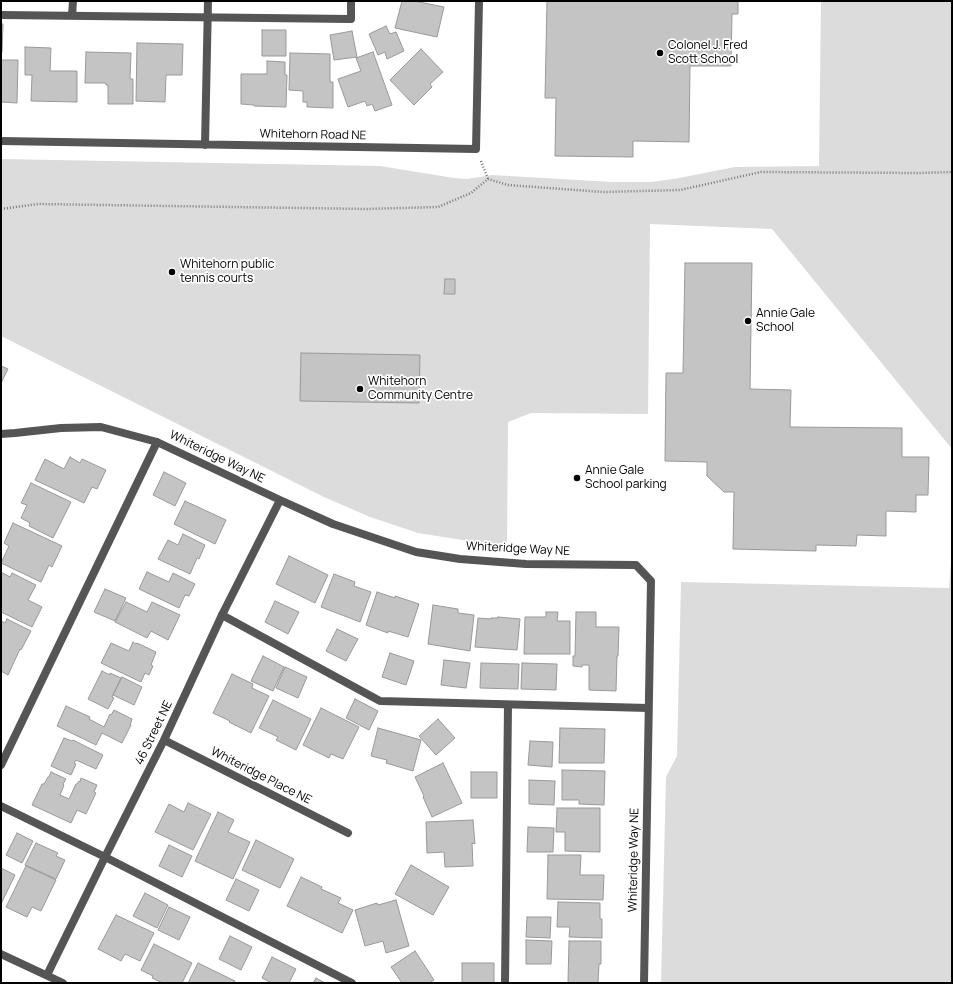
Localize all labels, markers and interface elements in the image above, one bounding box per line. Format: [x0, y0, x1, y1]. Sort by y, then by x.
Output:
place label: Colonel J. Fred Scott School [668, 39, 748, 67]
marker: Colonel J. Fred Scott School [655, 48, 665, 58]
street label: Whitehorn Road NE [260, 127, 366, 143]
place label: Whitehorn public tennis courts [180, 258, 274, 286]
marker: Whitehorn public tennis courts [167, 267, 177, 277]
place label: Annie Gale School [756, 307, 815, 335]
marker: Annie Gale School [743, 316, 753, 326]
place label: Whitehorn Community Centre [368, 375, 473, 403]
marker: Whitehorn Community Centre [355, 384, 365, 394]
street label: Whiteridge Way NE [167, 428, 267, 486]
place label: Annie Gale School parking [585, 464, 667, 492]
marker: Annie Gale School parking [572, 473, 582, 483]
street label: Whiteridge Way NE [466, 539, 570, 559]
street label: 46 Street NE [132, 699, 176, 767]
street label: Whiteridge Place NE [208, 744, 314, 808]
street label: Whiteridge Way NE [626, 808, 642, 912]

